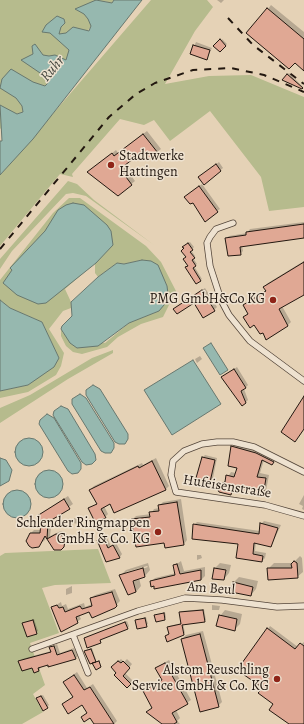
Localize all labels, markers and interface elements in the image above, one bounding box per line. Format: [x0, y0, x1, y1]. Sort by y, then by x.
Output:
water label: Ruhr [37, 52, 69, 86]
place label: Stadtwerke Hattingen [119, 149, 184, 182]
marker: Stadtwerke Hattingen [106, 160, 116, 170]
place label: PMG GmbH&Co KG [149, 292, 265, 308]
marker: PMG GmbH&Co KG [268, 295, 278, 305]
street label: Hufeisenstraße [182, 472, 272, 502]
place label: Schlender Ringmappen GmbH & Co. KG [16, 516, 150, 548]
marker: Schlender Ringmappen GmbH & Co. KG [153, 527, 163, 537]
street label: Am Beul [187, 579, 235, 599]
place label: Alstom Reuschling Service GmbH & Co. KG [132, 663, 269, 696]
marker: Alstom Reuschling Service GmbH & Co. KG [272, 674, 282, 684]

